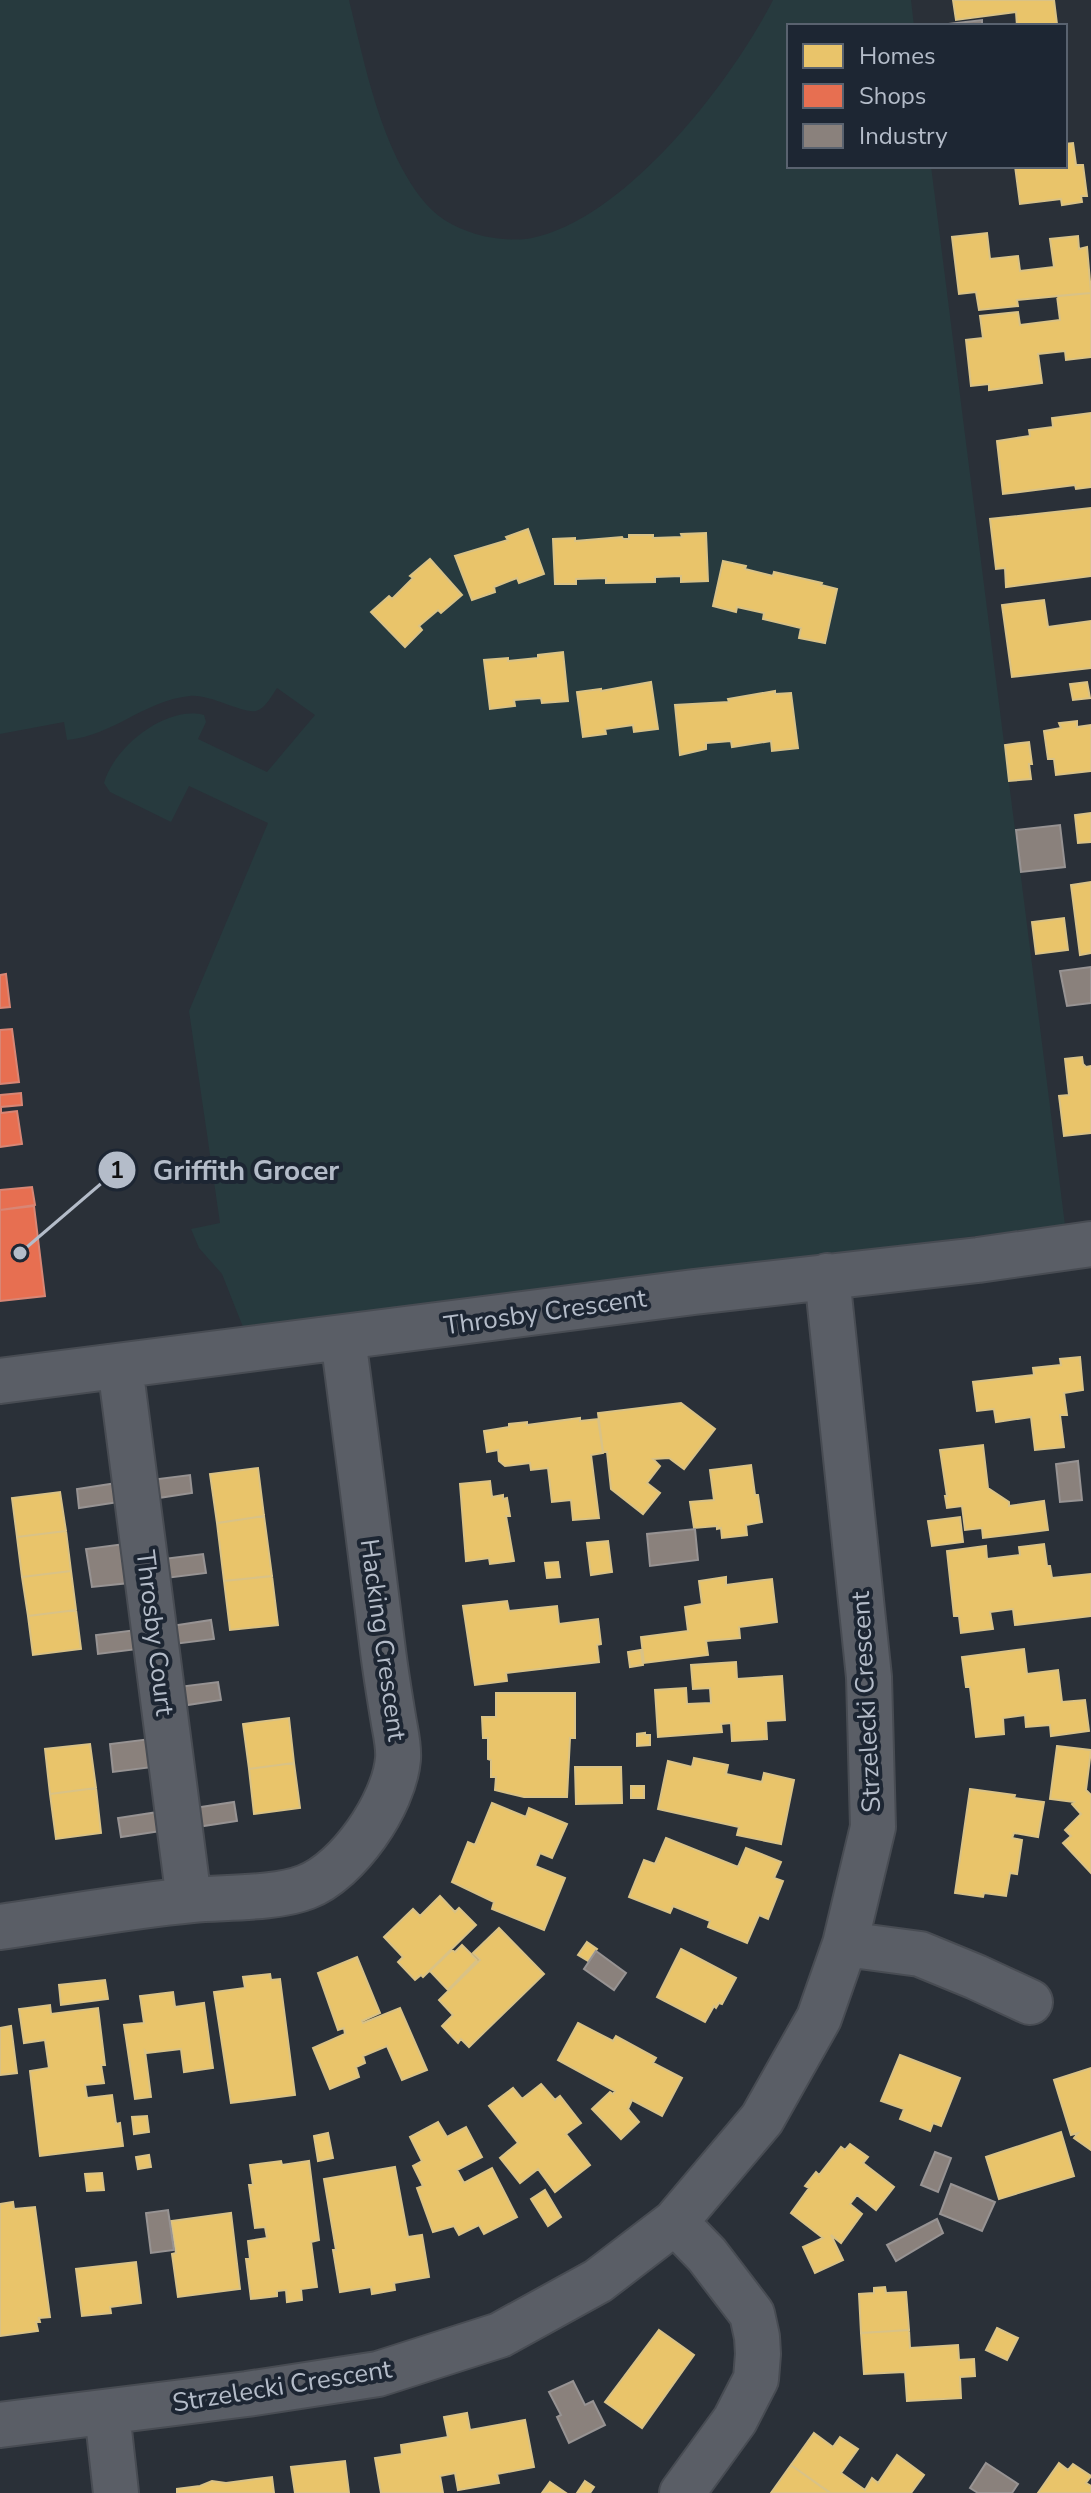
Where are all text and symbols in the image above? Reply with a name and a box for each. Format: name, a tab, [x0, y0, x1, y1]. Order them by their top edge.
legend	[787, 24, 1067, 168]
text: Homes	[859, 40, 935, 72]
text: Shops	[859, 80, 926, 112]
text: Industry	[859, 120, 948, 152]
callout: Griffith Grocer	[97, 1144, 356, 1196]
text: Griffith Grocer	[153, 1152, 339, 1190]
text: 1	[110, 1154, 124, 1186]
street label: Throsby Crescent	[442, 1280, 649, 1344]
street label: Hacking Crescent	[351, 1537, 415, 1744]
street label: Throsby Court	[127, 1548, 183, 1719]
street label: Strzelecki Crescent	[843, 1590, 889, 1814]
street label: Strzelecki Crescent	[170, 2351, 395, 2421]

